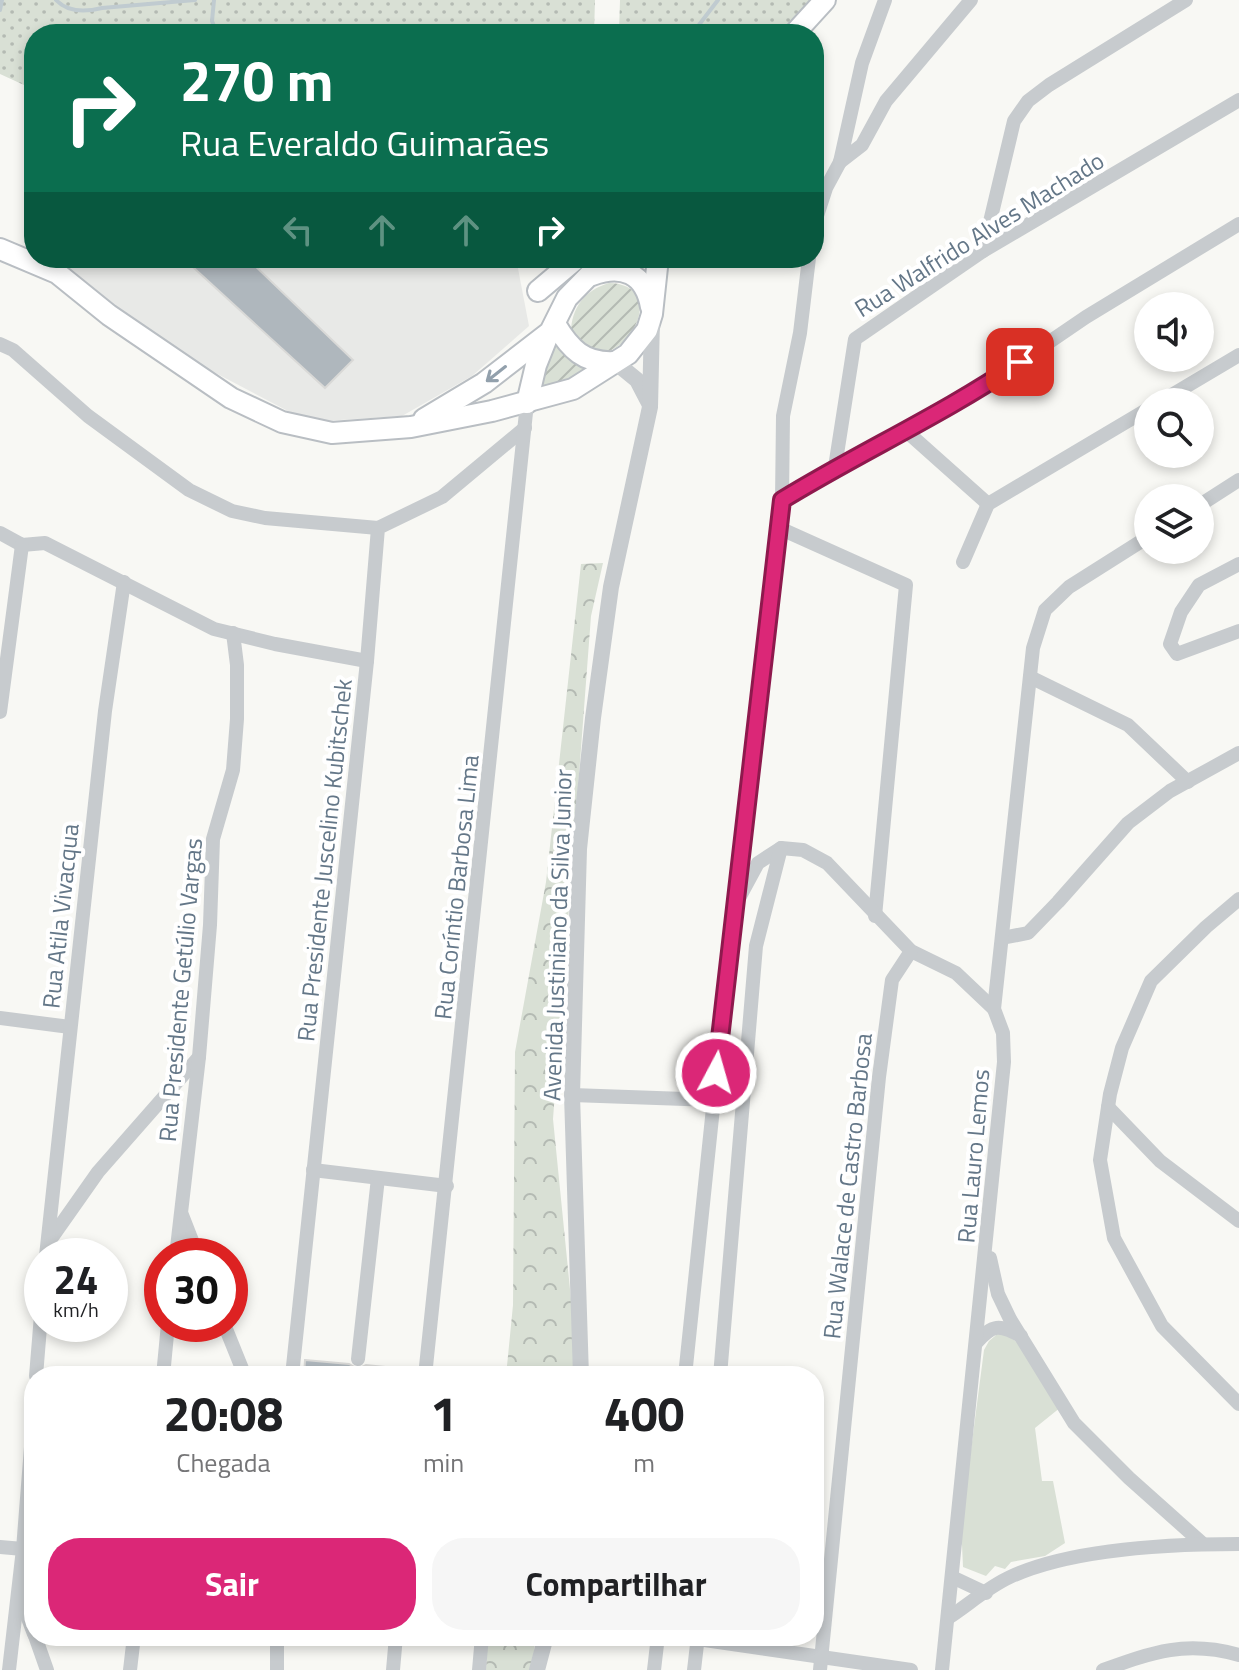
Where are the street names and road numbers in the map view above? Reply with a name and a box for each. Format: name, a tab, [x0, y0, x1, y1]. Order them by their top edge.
street label: Rua Walfrido Alves Machado	[847, 142, 1111, 326]
street label: Rua Presidente Juscelino Kubitschek	[287, 676, 361, 1043]
street label: Rua Coríntio Barbosa Lima	[424, 753, 488, 1021]
street label: Avenida Justiniano da Silva Junior	[533, 768, 581, 1102]
street label: Rua Atila Vivacqua	[32, 822, 88, 1010]
street label: Rua Presidente Getúlio Vargas	[149, 837, 211, 1143]
street label: Rua Walace de Castro Barbosa	[813, 1031, 881, 1341]
street label: Rua Lauro Lemos	[947, 1068, 999, 1244]

